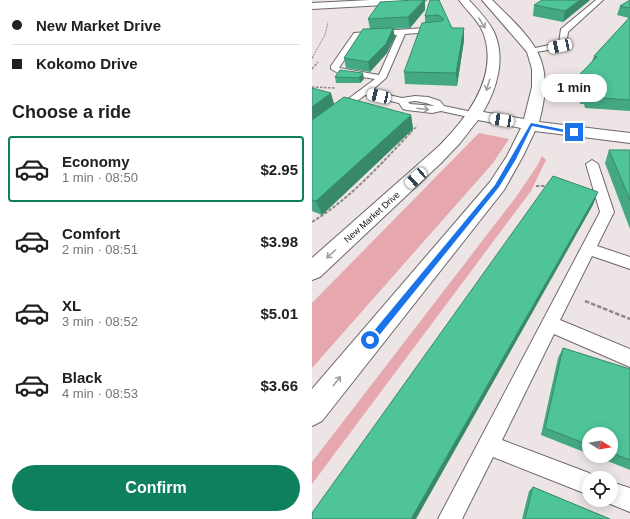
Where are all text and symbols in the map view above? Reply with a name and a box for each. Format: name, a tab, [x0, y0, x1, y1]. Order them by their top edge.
text: New Market Drive	[36, 17, 161, 34]
one-way arrow	[478, 18, 487, 29]
car	[547, 38, 573, 54]
text: Kokomo Drive	[36, 55, 138, 72]
callout: 1 min	[541, 74, 607, 102]
one-way arrow	[484, 78, 491, 91]
text: 1 min	[557, 80, 591, 95]
car	[366, 87, 392, 105]
text: Choose a ride	[12, 102, 131, 122]
one-way arrow	[416, 106, 429, 113]
car	[489, 112, 515, 128]
route end	[565, 123, 583, 141]
icon: car	[14, 151, 50, 187]
text: Economy	[62, 153, 130, 170]
text: $2.95	[260, 161, 298, 178]
car	[403, 166, 429, 190]
text: 1 min · 08:50	[62, 170, 138, 185]
street label: New Market Drive	[342, 189, 402, 245]
icon: car	[14, 223, 50, 259]
text: Comfort	[62, 225, 120, 242]
text: $3.98	[260, 233, 298, 250]
text: 2 min · 08:51	[62, 242, 138, 257]
one-way arrow	[326, 249, 336, 259]
icon: car	[14, 295, 50, 331]
text: XL	[62, 297, 81, 314]
text: $5.01	[260, 305, 298, 322]
text: 3 min · 08:52	[62, 314, 138, 329]
route start	[361, 331, 379, 349]
icon: car	[14, 367, 50, 403]
text: Black	[62, 369, 102, 386]
one-way arrow	[332, 376, 341, 387]
text: $3.66	[260, 377, 298, 394]
text: 4 min · 08:53	[62, 386, 138, 401]
north arrow	[582, 427, 618, 463]
map controls	[582, 427, 618, 507]
button: Confirm	[12, 465, 300, 511]
button: locate	[582, 471, 618, 507]

